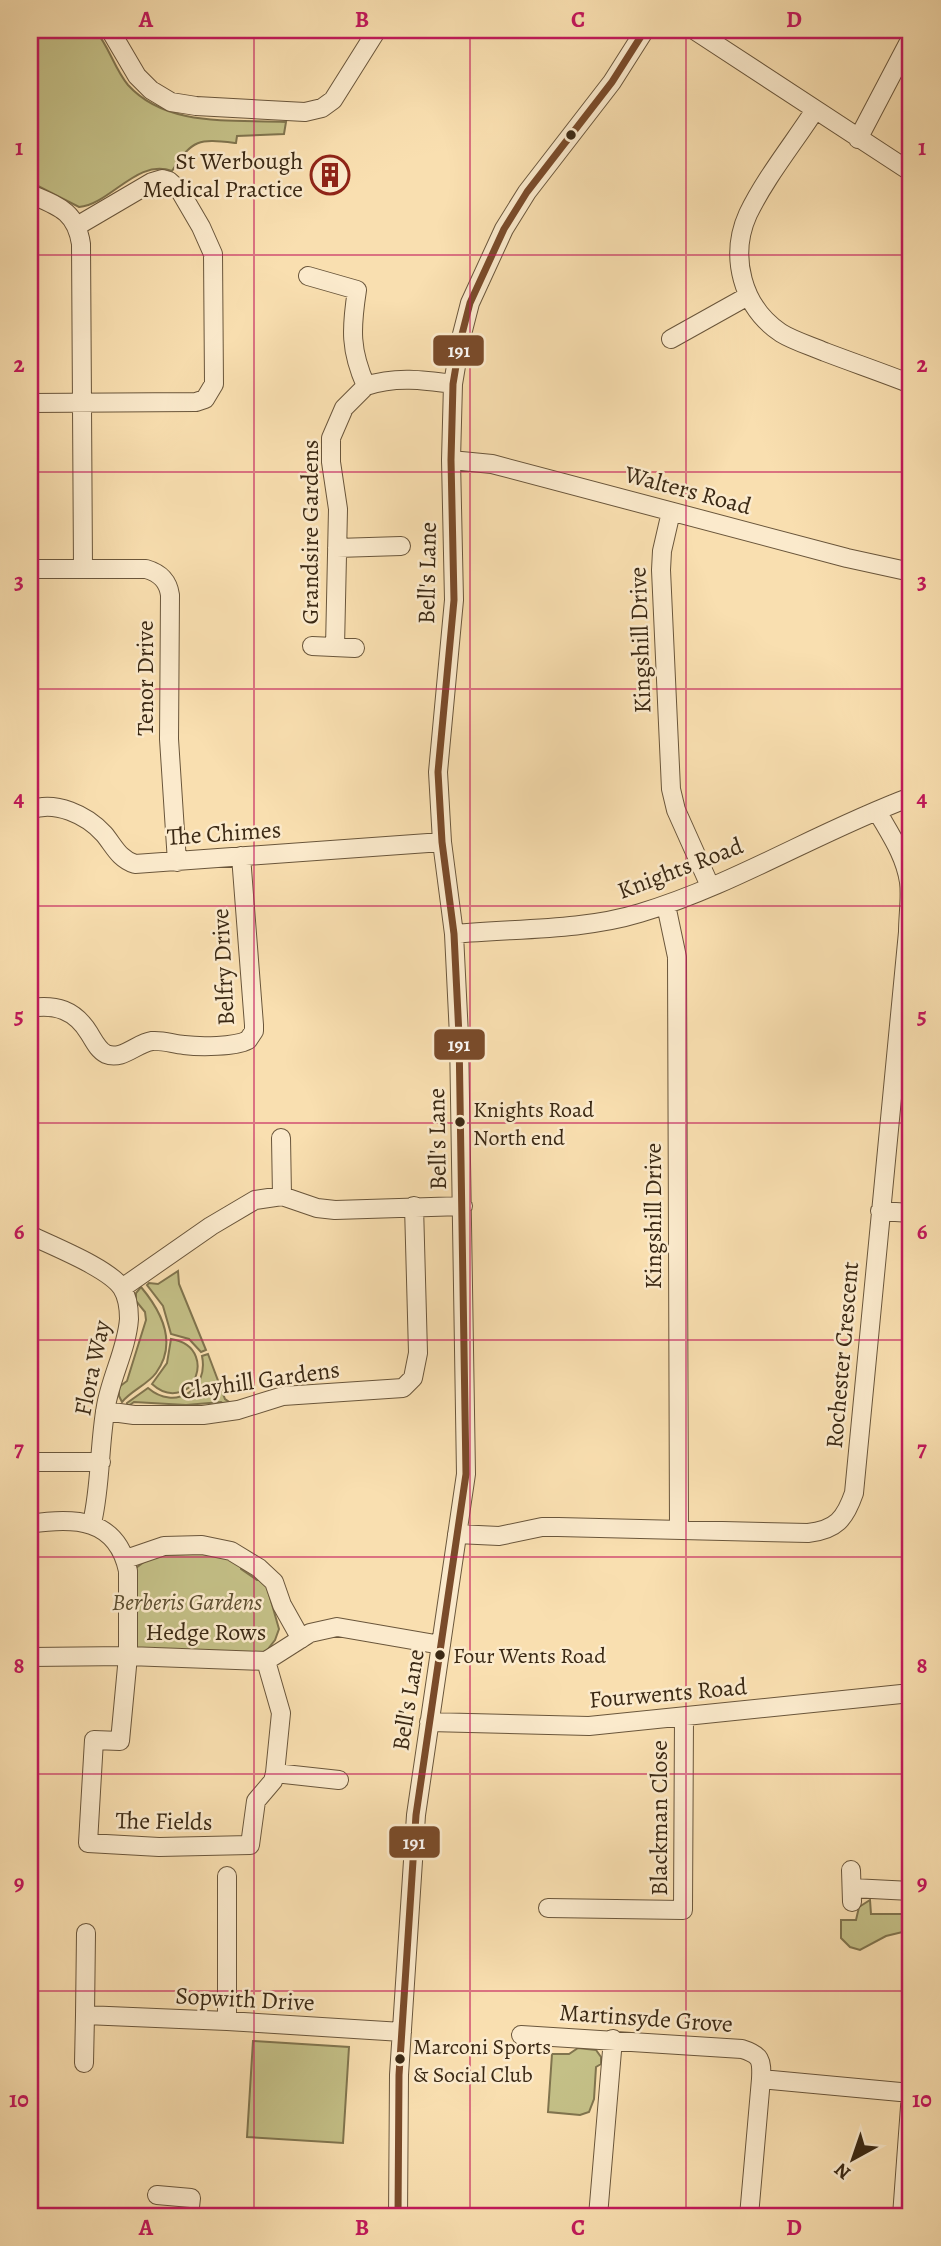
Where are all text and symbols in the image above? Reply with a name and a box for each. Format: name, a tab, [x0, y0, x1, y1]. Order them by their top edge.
text: A	[138, 4, 154, 35]
text: B	[355, 4, 369, 35]
text: C	[571, 4, 585, 35]
text: D	[786, 4, 802, 35]
unlabelled marker	[564, 128, 578, 142]
text: 1	[15, 132, 23, 163]
text: 1	[918, 132, 926, 163]
place label: St Werbough Medical Practice	[142, 145, 303, 205]
building icon: St Werbough Medical Practice	[309, 154, 351, 196]
line badge: 191	[432, 334, 485, 367]
text: 191	[448, 338, 470, 364]
text: 2	[13, 349, 25, 380]
text: 2	[916, 349, 928, 380]
street label: Grandsire Gardens	[294, 440, 326, 624]
street label: Walters Road	[620, 457, 755, 522]
street label: Bell's Lane	[410, 522, 444, 624]
text: 3	[14, 566, 24, 597]
street label: Kingshill Drive	[621, 566, 659, 714]
text: 3	[917, 566, 927, 597]
street label: Tenor Drive	[129, 620, 161, 736]
text: 4	[14, 783, 25, 814]
text: 4	[917, 783, 928, 814]
street label: The Chimes	[166, 813, 282, 853]
street label: Knights Road	[613, 829, 748, 907]
street label: Belfry Drive	[204, 907, 242, 1027]
text: 5	[14, 1000, 24, 1031]
text: 5	[917, 1000, 927, 1031]
line badge: 191	[433, 1028, 486, 1061]
text: 191	[448, 1032, 470, 1058]
street label: Bell's Lane	[420, 1088, 454, 1190]
place label: Knights Road North end	[473, 1095, 594, 1153]
marker: Knights Road North end	[453, 1115, 467, 1129]
street label: Kingshill Drive	[637, 1143, 669, 1289]
text: 6	[14, 1216, 25, 1247]
text: 6	[917, 1216, 928, 1247]
street label: Rochester Crescent	[818, 1260, 866, 1450]
street label: Flora Way	[66, 1317, 118, 1419]
street label: Clayhill Gardens	[178, 1353, 342, 1407]
text: 7	[14, 1433, 24, 1464]
text: 7	[917, 1433, 927, 1464]
park label: Berberis Gardens	[112, 1586, 262, 1618]
street label: Hedge Rows	[146, 1616, 266, 1648]
place label: Four Wents Road	[453, 1641, 606, 1671]
street label: Bell's Lane	[384, 1647, 432, 1753]
marker: Four Wents Road	[433, 1648, 447, 1662]
text: 8	[13, 1650, 25, 1681]
text: 8	[916, 1650, 928, 1681]
street label: Fourwents Road	[588, 1670, 748, 1716]
street label: Blackman Close	[643, 1740, 675, 1896]
street label: The Fields	[115, 1804, 213, 1838]
line badge: 191	[388, 1825, 441, 1859]
text: 191	[403, 1830, 425, 1856]
text: 9	[14, 1867, 24, 1898]
text: 9	[917, 1867, 927, 1898]
street label: Sopwith Drive	[174, 1979, 316, 2019]
street label: Martinsyde Grove	[558, 1996, 734, 2040]
place label: Marconi Sports & Social Club	[413, 2032, 551, 2090]
marker: Marconi Sports & Social Club	[393, 2052, 407, 2066]
text: 10	[9, 2084, 29, 2115]
text: 10	[912, 2084, 932, 2115]
north arrow	[818, 2124, 888, 2194]
text: N	[829, 2157, 856, 2186]
text: A	[138, 2212, 154, 2243]
text: B	[355, 2212, 369, 2243]
text: C	[571, 2212, 585, 2243]
text: D	[786, 2212, 802, 2243]

